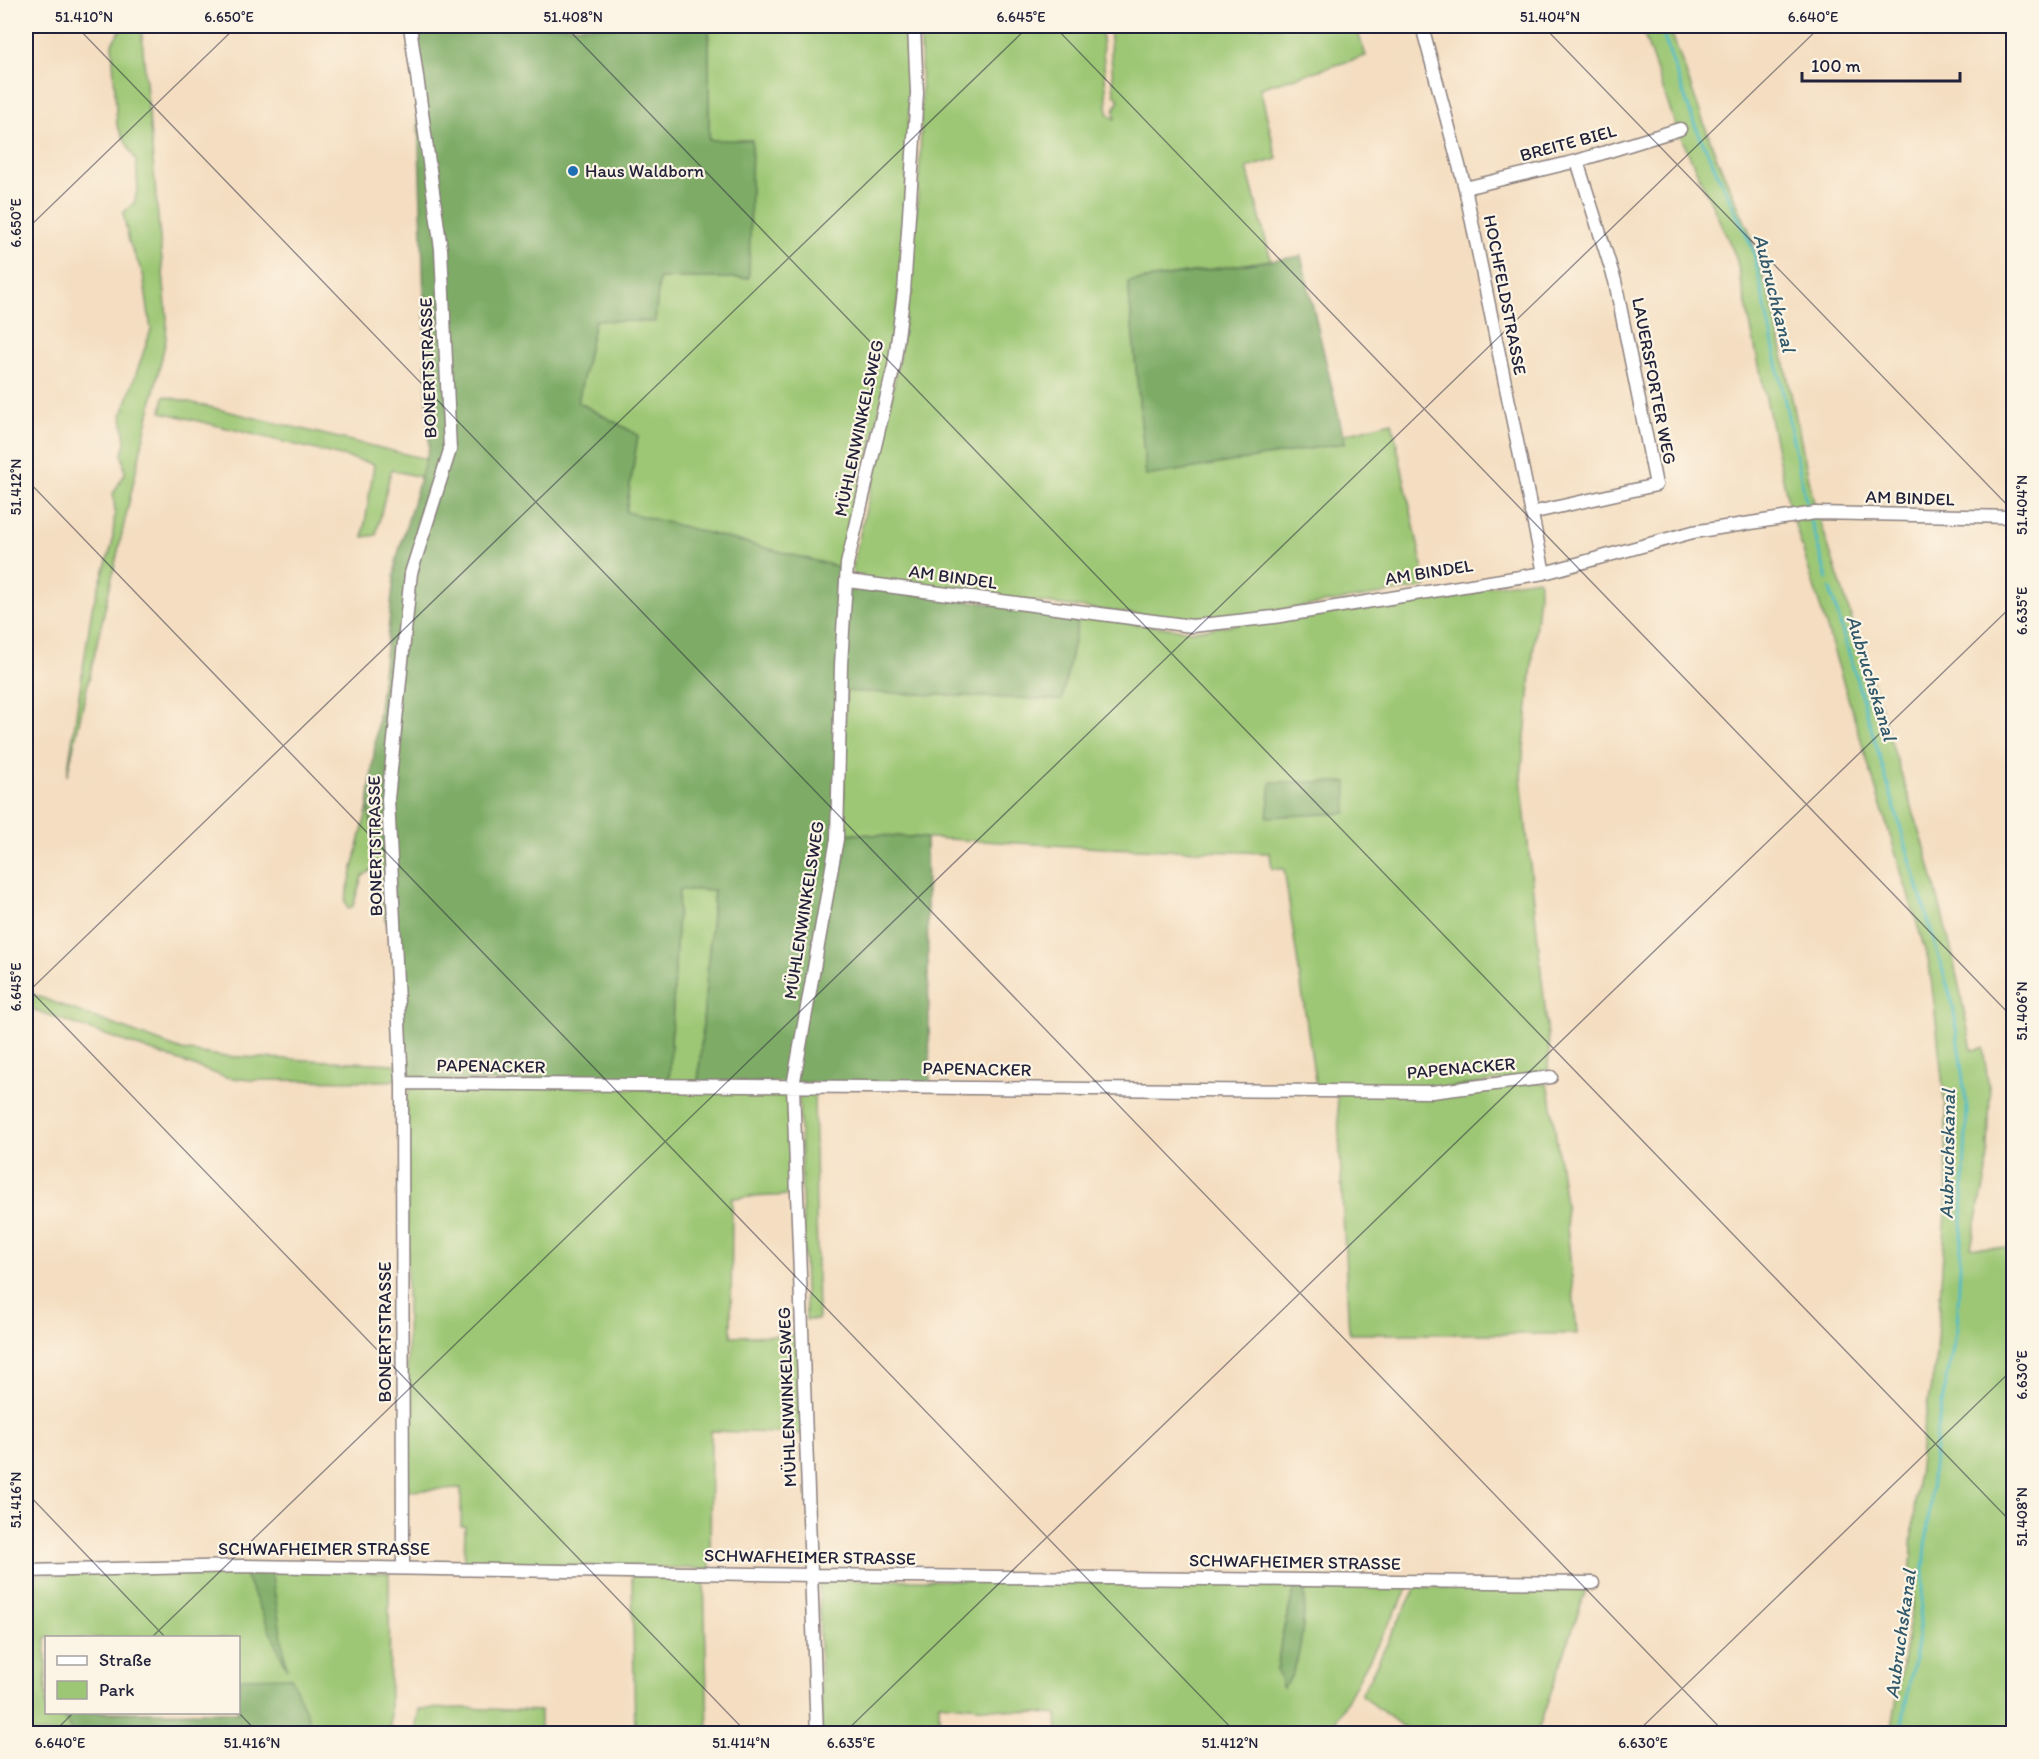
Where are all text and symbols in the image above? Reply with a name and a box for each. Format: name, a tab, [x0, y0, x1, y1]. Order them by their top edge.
text: 51.410°N	[55, 8, 113, 26]
text: 6.650°E	[204, 8, 254, 26]
text: 51.408°N	[543, 8, 603, 26]
text: 6.645°E	[996, 8, 1046, 26]
text: 51.404°N	[1520, 8, 1580, 26]
text: 6.640°E	[1788, 8, 1838, 26]
scale bar	[1802, 45, 1960, 83]
text: 100 m	[1811, 55, 1861, 77]
street label: BREITE BIEL	[1517, 120, 1619, 166]
place label: Haus Waldborn	[585, 160, 704, 182]
marker: Haus Waldborn	[566, 164, 580, 178]
text: 6.650°E	[7, 198, 25, 248]
street label: HOCHFELDSTRASSE	[1479, 213, 1531, 377]
water label: Aubruchkanal	[1749, 232, 1802, 356]
street label: LAUERSFORTER WEG	[1627, 295, 1681, 467]
street label: BONERTSTRASSE	[415, 297, 441, 439]
street label: MÜHLENWINKELSWEG	[829, 338, 889, 518]
text: 51.412°N	[7, 459, 25, 515]
text: 51.404°N	[2013, 475, 2031, 535]
street label: AM BINDEL	[1865, 485, 1955, 511]
street label: AM BINDEL	[1383, 554, 1475, 590]
street label: AM BINDEL	[907, 560, 999, 594]
text: 6.635°E	[2013, 587, 2031, 635]
water label: Aubruchskanal	[1842, 612, 1903, 745]
street label: BONERTSTRASSE	[363, 775, 387, 917]
street label: MÜHLENWINKELSWEG	[779, 819, 829, 1001]
text: 6.645°E	[7, 962, 25, 1012]
text: 51.406°N	[2013, 981, 2031, 1041]
street label: PAPENACKER	[1406, 1052, 1516, 1084]
street label: PAPENACKER	[436, 1054, 546, 1078]
street label: PAPENACKER	[922, 1057, 1032, 1081]
water label: Aubruchskanal	[1934, 1088, 1960, 1219]
street label: BONERTSTRASSE	[374, 1262, 396, 1402]
street label: MÜHLENWINKELSWEG	[773, 1306, 801, 1488]
text: 6.630°E	[2013, 1350, 2031, 1400]
text: 51.416°N	[7, 1472, 25, 1529]
text: 51.408°N	[2013, 1487, 2031, 1547]
street label: SCHWAFHEIMER STRASSE	[218, 1538, 430, 1560]
street label: SCHWAFHEIMER STRASSE	[704, 1544, 916, 1570]
street label: SCHWAFHEIMER STRASSE	[1189, 1549, 1401, 1575]
water label: Aubruchskanal	[1879, 1567, 1921, 1700]
legend	[45, 1636, 240, 1714]
text: Straße	[99, 1649, 152, 1671]
text: Park	[99, 1679, 134, 1701]
text: 6.640°E	[35, 1734, 85, 1752]
text: 51.416°N	[224, 1734, 281, 1752]
text: 51.414°N	[712, 1734, 770, 1752]
text: 6.635°E	[827, 1734, 875, 1752]
text: 51.412°N	[1202, 1734, 1258, 1752]
text: 6.630°E	[1618, 1734, 1668, 1752]

